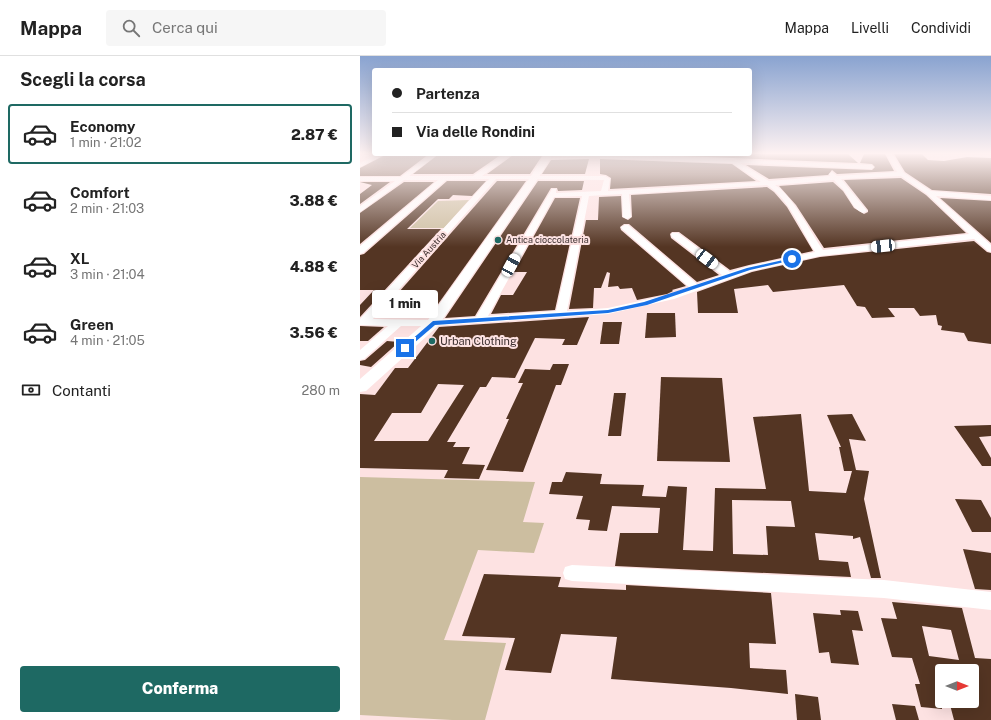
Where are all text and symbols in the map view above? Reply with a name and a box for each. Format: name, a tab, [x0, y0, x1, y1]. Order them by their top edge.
search box	[106, 10, 386, 46]
text: Mappa	[20, 17, 82, 39]
icon: search	[120, 17, 142, 39]
text: Cerca qui	[152, 19, 218, 36]
text: Mappa	[785, 20, 829, 36]
text: Livelli	[851, 20, 889, 36]
text: Condividi	[911, 20, 971, 36]
text: Scegli la corsa	[20, 69, 146, 90]
text: Partenza	[416, 85, 480, 102]
icon: car	[22, 116, 58, 152]
text: Economy	[70, 118, 135, 135]
text: Via delle Rondini	[416, 123, 535, 140]
text: 2.87 €	[291, 126, 338, 143]
text: 1 min · 21:02	[70, 135, 141, 150]
icon: car	[22, 182, 58, 218]
text: Comfort	[70, 184, 130, 201]
text: 3.88 €	[290, 192, 338, 209]
text: 2 min · 21:03	[70, 201, 144, 216]
street label: Via Austria	[409, 229, 448, 270]
place label: Antica cioccolateria	[506, 234, 589, 245]
marker: Antica cioccolateria	[493, 235, 503, 245]
car	[870, 239, 896, 253]
car	[694, 247, 720, 271]
icon: car	[22, 248, 58, 284]
text: XL	[70, 250, 89, 267]
route start	[783, 250, 801, 268]
car	[500, 252, 522, 278]
text: 4.88 €	[290, 258, 338, 275]
text: 3 min · 21:04	[70, 267, 145, 282]
callout: 1 min	[372, 290, 438, 318]
text: 1 min	[389, 296, 421, 311]
icon: car	[22, 314, 58, 350]
text: Green	[70, 316, 114, 333]
text: 3.56 €	[290, 324, 338, 341]
text: 4 min · 21:05	[70, 333, 145, 348]
place label: Urban Clothing	[440, 335, 517, 347]
marker: Urban Clothing	[427, 336, 437, 346]
route end	[396, 339, 414, 357]
icon: cash	[20, 379, 42, 401]
text: Contanti	[52, 382, 111, 399]
text: 280 m	[302, 383, 340, 398]
north arrow	[935, 664, 979, 708]
map controls	[935, 664, 979, 708]
button: Conferma	[20, 666, 340, 712]

